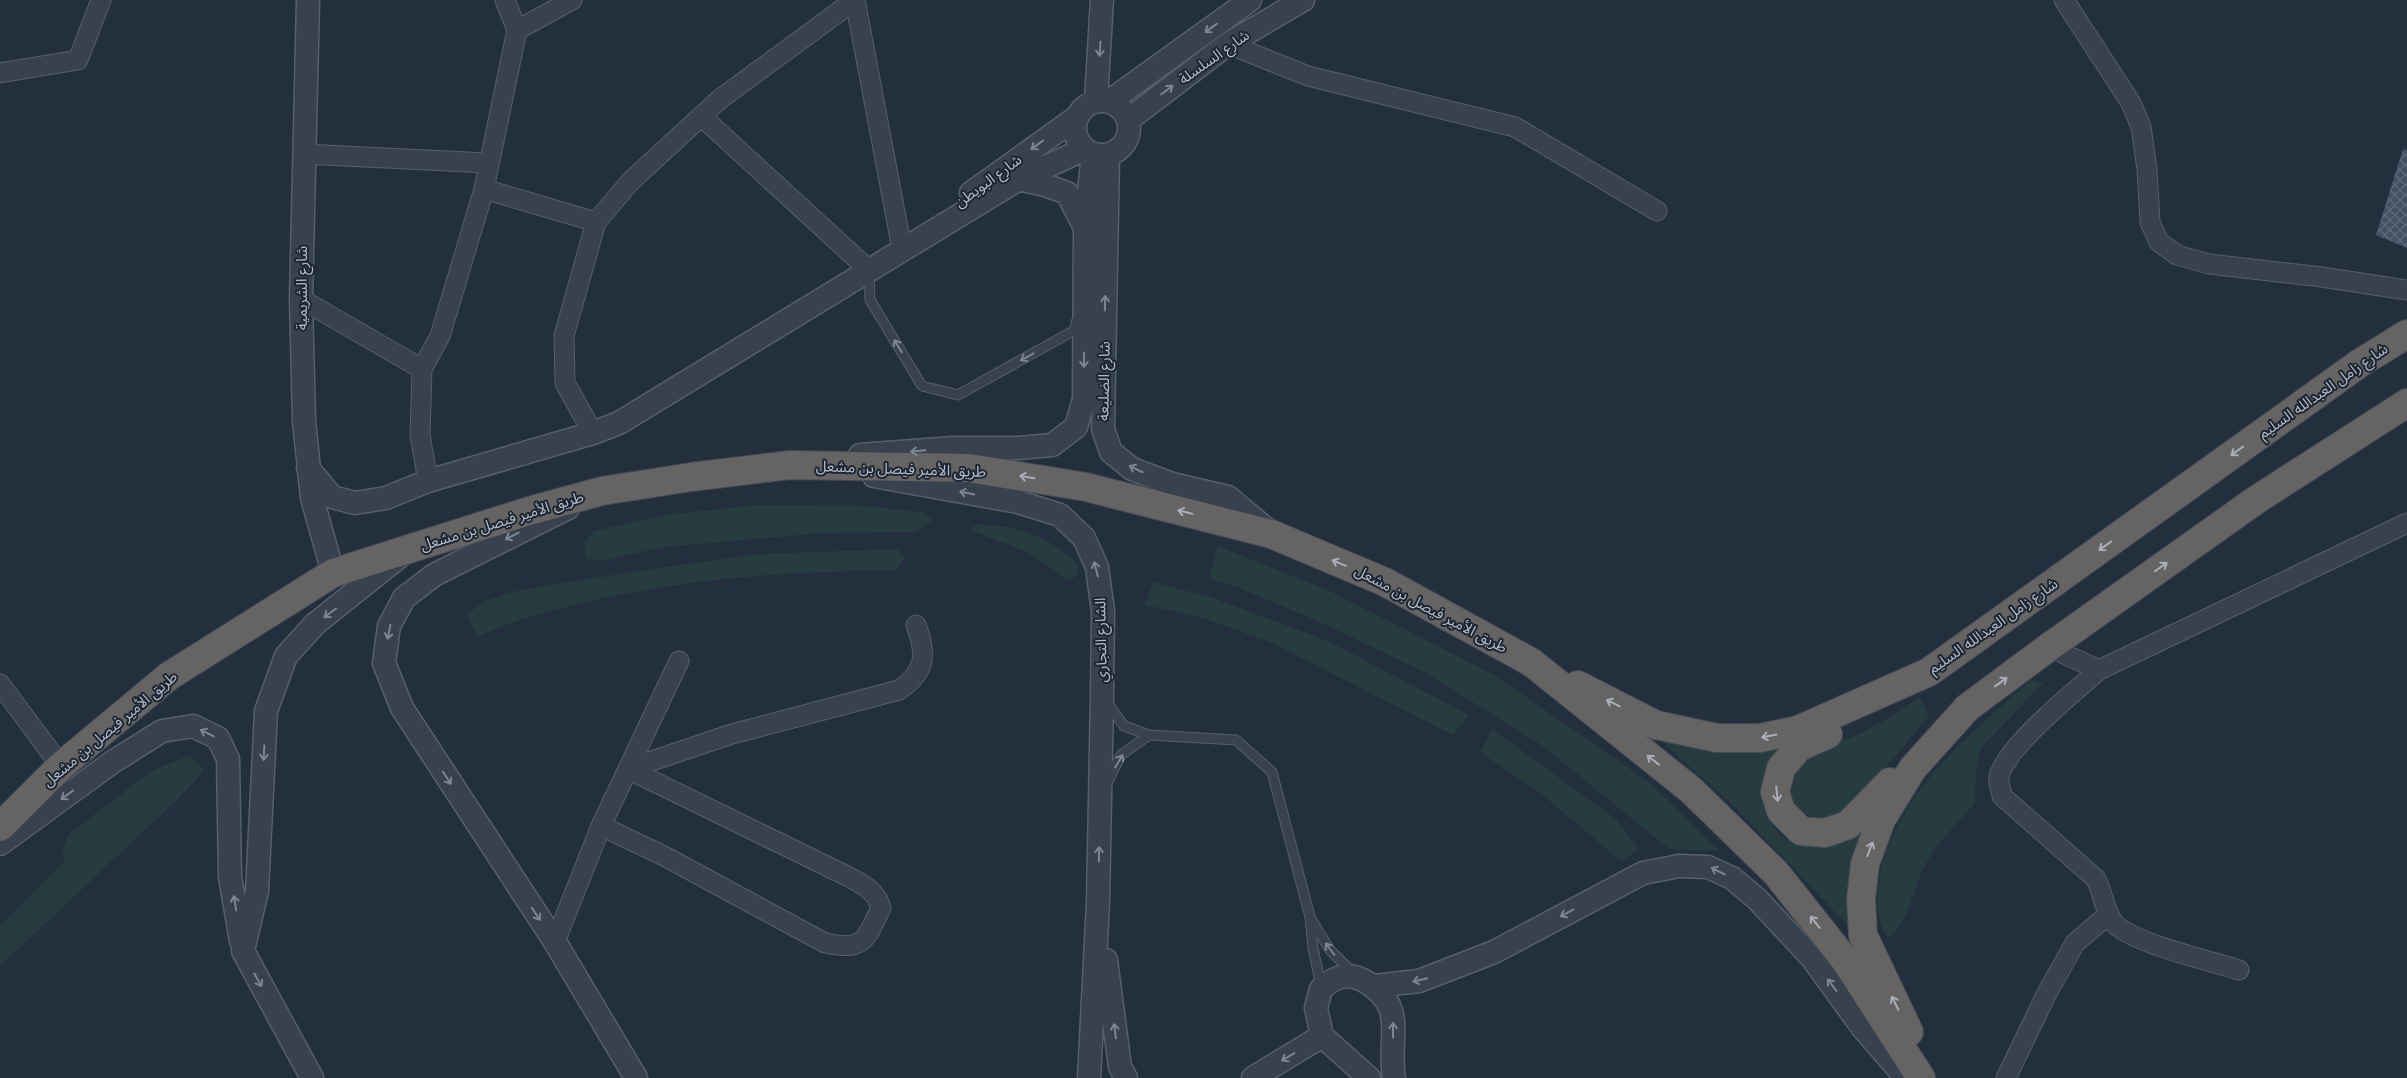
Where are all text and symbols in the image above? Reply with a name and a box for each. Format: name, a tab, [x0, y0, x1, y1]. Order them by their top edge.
one-way arrow	[1205, 23, 1218, 34]
street label: شارع السلسلة	[1175, 26, 1255, 90]
one-way arrow	[1095, 40, 1104, 56]
one-way arrow	[1160, 85, 1173, 96]
one-way arrow	[1030, 140, 1044, 150]
street label: شارع البويطن	[951, 150, 1027, 214]
street label: شارع الشريمية	[293, 245, 314, 330]
one-way arrow	[1100, 296, 1110, 312]
street label: شارع زامل العبدالله السليم	[2255, 339, 2393, 445]
one-way arrow	[892, 340, 902, 354]
street label: شارع الضليعة	[1094, 341, 1117, 421]
one-way arrow	[1080, 351, 1089, 367]
one-way arrow	[1019, 352, 1034, 362]
one-way arrow	[910, 446, 926, 455]
one-way arrow	[2231, 446, 2245, 456]
street label: طريق الأمير فيصل بن مشعل	[816, 457, 986, 482]
one-way arrow	[1128, 464, 1143, 474]
one-way arrow	[1019, 472, 1035, 482]
one-way arrow	[960, 487, 976, 497]
street label: طريق الأمير فيصل بن مشعل	[418, 488, 586, 555]
one-way arrow	[1178, 507, 1194, 516]
one-way arrow	[505, 532, 520, 542]
one-way arrow	[2098, 541, 2112, 551]
one-way arrow	[1332, 557, 1347, 567]
street label: طريق الأمير فيصل بن مشعل	[1351, 561, 1510, 658]
one-way arrow	[1091, 562, 1100, 578]
one-way arrow	[2154, 562, 2168, 572]
street label: شارع زامل العبدالله السليم	[1925, 574, 2063, 680]
street label: الشارع التجاري	[1091, 597, 1114, 683]
one-way arrow	[323, 608, 337, 618]
one-way arrow	[383, 624, 393, 640]
street label: طريق الأمير فيصل بن مشعل	[39, 667, 182, 791]
one-way arrow	[1994, 677, 2008, 687]
one-way arrow	[1606, 698, 1621, 707]
one-way arrow	[200, 728, 215, 738]
one-way arrow	[1761, 732, 1777, 741]
one-way arrow	[259, 745, 268, 761]
one-way arrow	[1114, 754, 1124, 769]
one-way arrow	[1646, 755, 1660, 765]
one-way arrow	[442, 770, 452, 784]
one-way arrow	[1773, 786, 1782, 802]
one-way arrow	[61, 790, 74, 801]
one-way arrow	[1866, 841, 1875, 857]
one-way arrow	[1094, 846, 1104, 862]
one-way arrow	[1711, 866, 1726, 875]
one-way arrow	[229, 896, 239, 912]
one-way arrow	[531, 906, 541, 920]
one-way arrow	[1560, 909, 1575, 918]
one-way arrow	[1810, 915, 1820, 929]
one-way arrow	[1325, 942, 1335, 956]
one-way arrow	[253, 972, 263, 987]
one-way arrow	[1412, 976, 1428, 985]
one-way arrow	[1826, 979, 1837, 992]
one-way arrow	[1890, 996, 1899, 1011]
one-way arrow	[1388, 1022, 1398, 1038]
one-way arrow	[1110, 1024, 1120, 1040]
one-way arrow	[1282, 1052, 1296, 1062]

